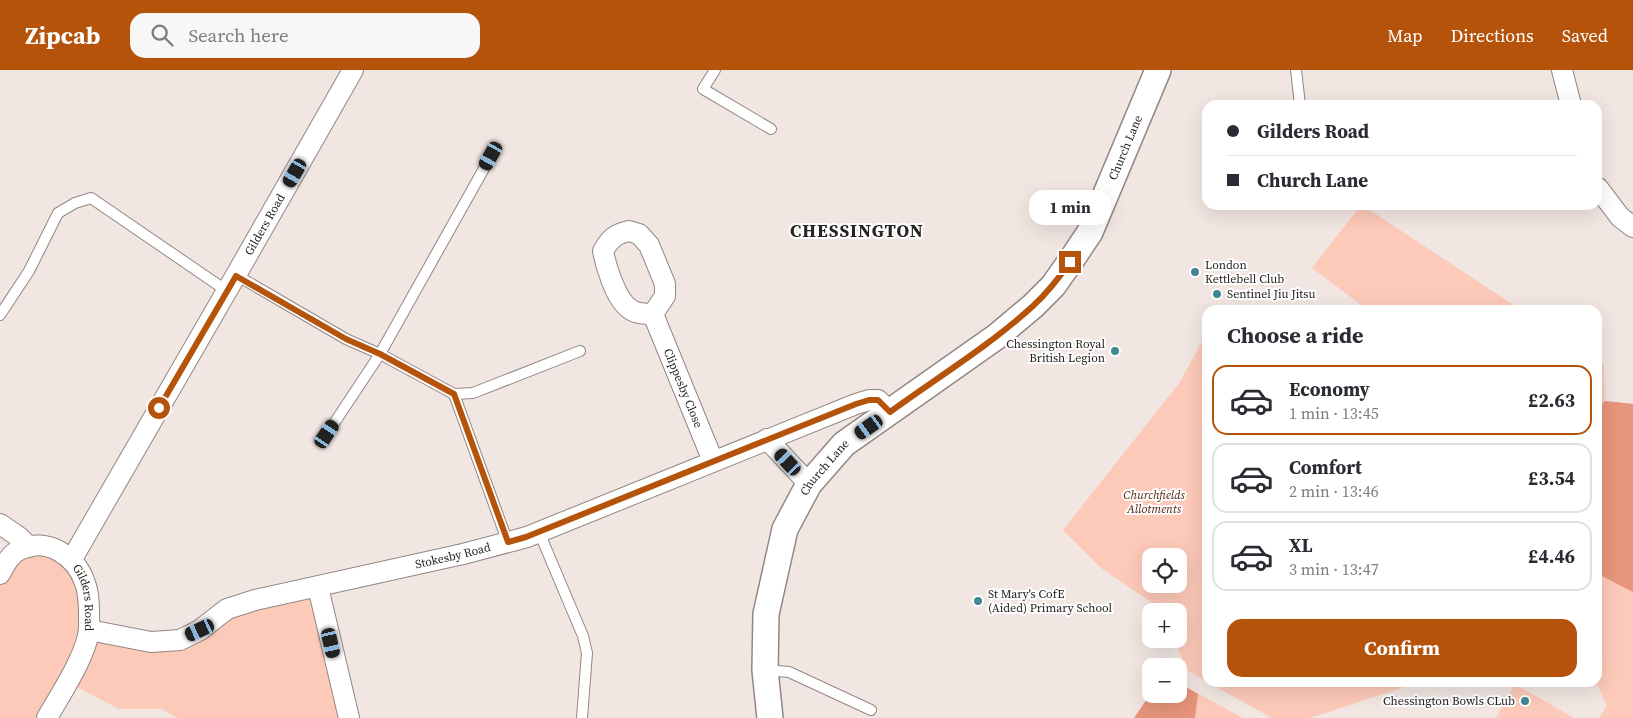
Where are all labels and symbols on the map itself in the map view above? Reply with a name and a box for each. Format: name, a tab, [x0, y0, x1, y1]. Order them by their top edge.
street label: Church Lane	[1105, 113, 1146, 183]
car	[477, 139, 504, 173]
car	[281, 156, 308, 190]
callout: 1 min	[1029, 190, 1111, 224]
street label: Gilders Road	[241, 191, 289, 258]
district label: CHESSINGTON	[790, 218, 924, 243]
route end	[1059, 251, 1081, 273]
place label: London Kettlebell Club	[1205, 257, 1284, 287]
marker: London Kettlebell Club	[1189, 266, 1201, 278]
place label: Sentinel Jiu Jitsu	[1227, 286, 1315, 302]
marker: Sentinel Jiu Jitsu	[1211, 288, 1223, 300]
place label: Chessington Royal British Legion	[1006, 336, 1105, 366]
marker: Chessington Royal British Legion	[1109, 345, 1121, 357]
street label: Clippesby Close	[660, 346, 707, 430]
route start	[148, 397, 170, 419]
car	[852, 412, 885, 442]
car	[312, 417, 341, 451]
street label: Church Lane	[796, 435, 852, 498]
car	[772, 446, 803, 478]
park label: Churchfields Allotments	[1123, 487, 1185, 517]
street label: Stokesby Road	[414, 539, 493, 572]
street label: Gilders Road	[69, 561, 97, 631]
place label: St Mary's CofE (Aided) Primary School	[988, 586, 1113, 616]
marker: St Mary's CofE (Aided) Primary School	[972, 595, 984, 607]
car	[183, 617, 216, 643]
car	[320, 627, 341, 659]
place label: Chessington Bowls CLub	[1383, 693, 1515, 709]
marker: Chessington Bowls CLub	[1519, 695, 1531, 707]

